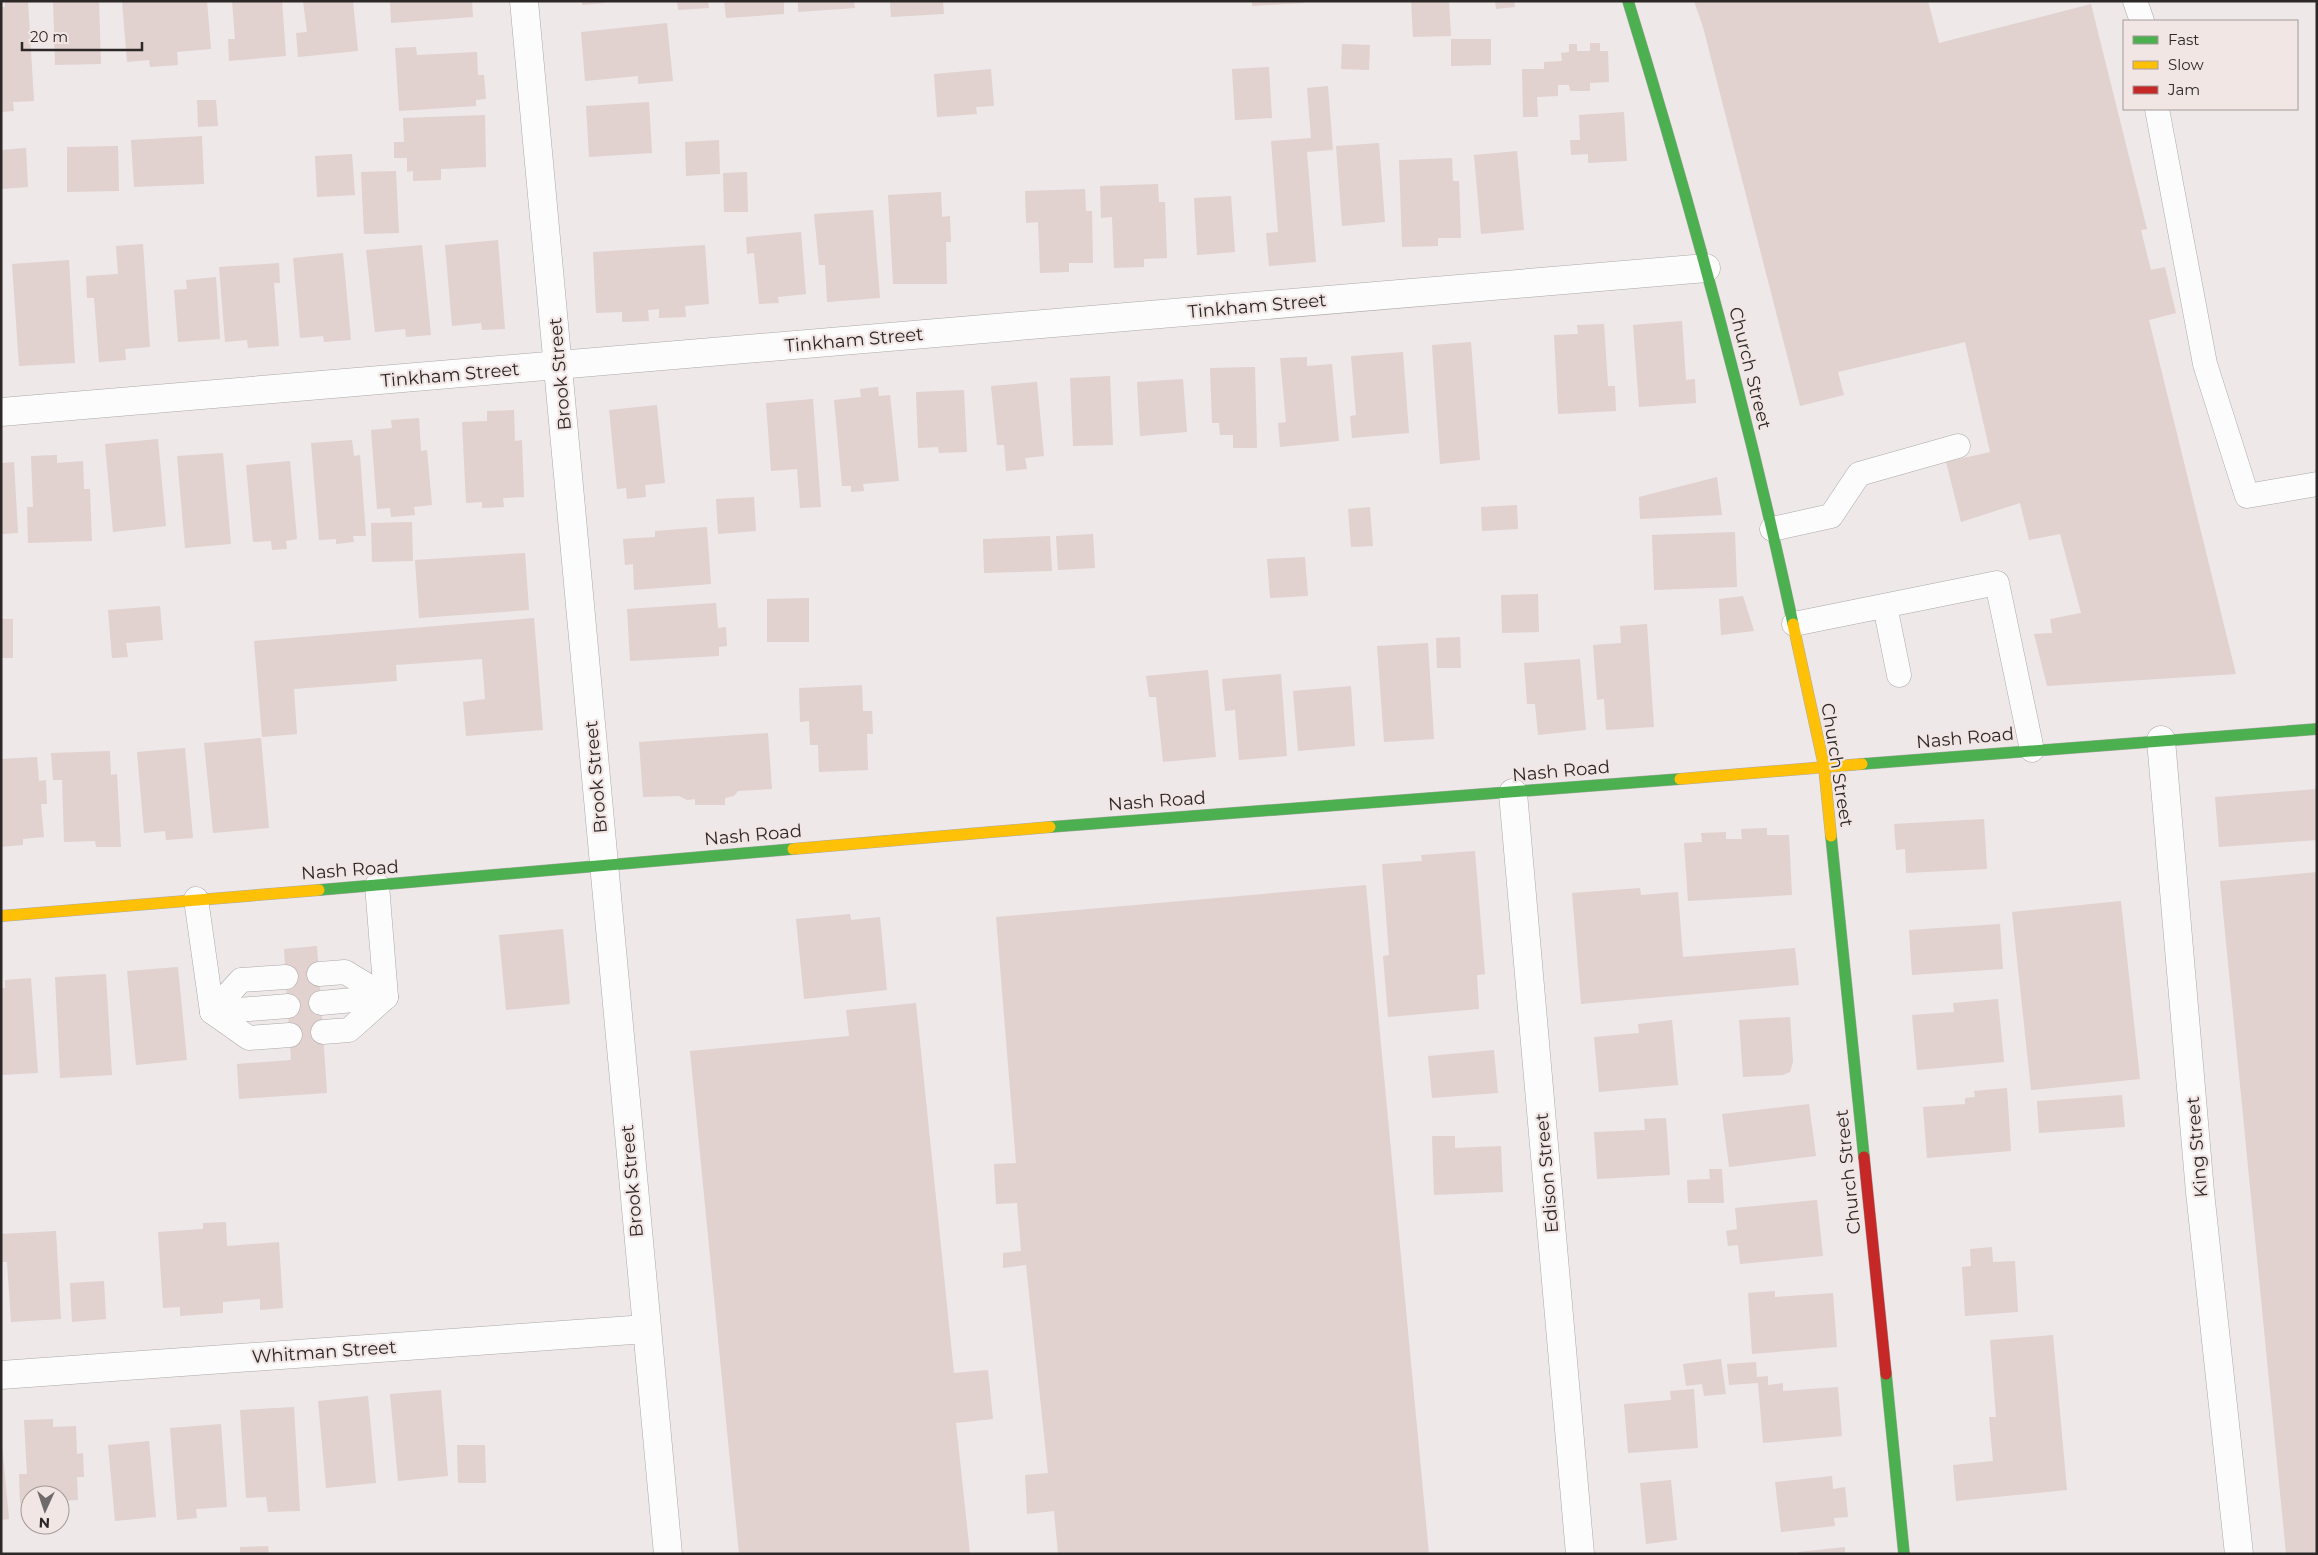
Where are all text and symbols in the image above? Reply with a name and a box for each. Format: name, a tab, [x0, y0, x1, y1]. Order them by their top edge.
scale bar	[22, 20, 142, 52]
legend	[2123, 20, 2298, 110]
text: 20 m	[30, 27, 68, 46]
text: Fast	[2168, 30, 2199, 49]
text: Slow	[2168, 55, 2204, 74]
text: Jam	[2167, 80, 2200, 99]
street label: Tinkham Street	[1187, 289, 1327, 323]
street label: Church Street	[1724, 305, 1776, 431]
street label: Brook Street	[544, 317, 576, 431]
street label: Tinkham Street	[784, 323, 924, 357]
street label: Tinkham Street	[380, 358, 520, 392]
street label: Church Street	[1816, 701, 1858, 829]
street label: Brook Street	[580, 720, 612, 834]
street label: Nash Road	[1915, 723, 2015, 753]
street label: Nash Road	[1511, 756, 1611, 786]
street label: Nash Road	[1107, 787, 1207, 815]
street label: Nash Road	[703, 820, 803, 850]
street label: Nash Road	[300, 856, 400, 884]
street label: King Street	[2182, 1096, 2212, 1198]
street label: Church Street	[1831, 1109, 1865, 1235]
street label: Edison Street	[1531, 1112, 1563, 1234]
street label: Brook Street	[616, 1124, 648, 1238]
street label: Whitman Street	[251, 1336, 397, 1368]
north arrow	[20, 1485, 70, 1535]
text: N	[38, 1514, 50, 1532]

